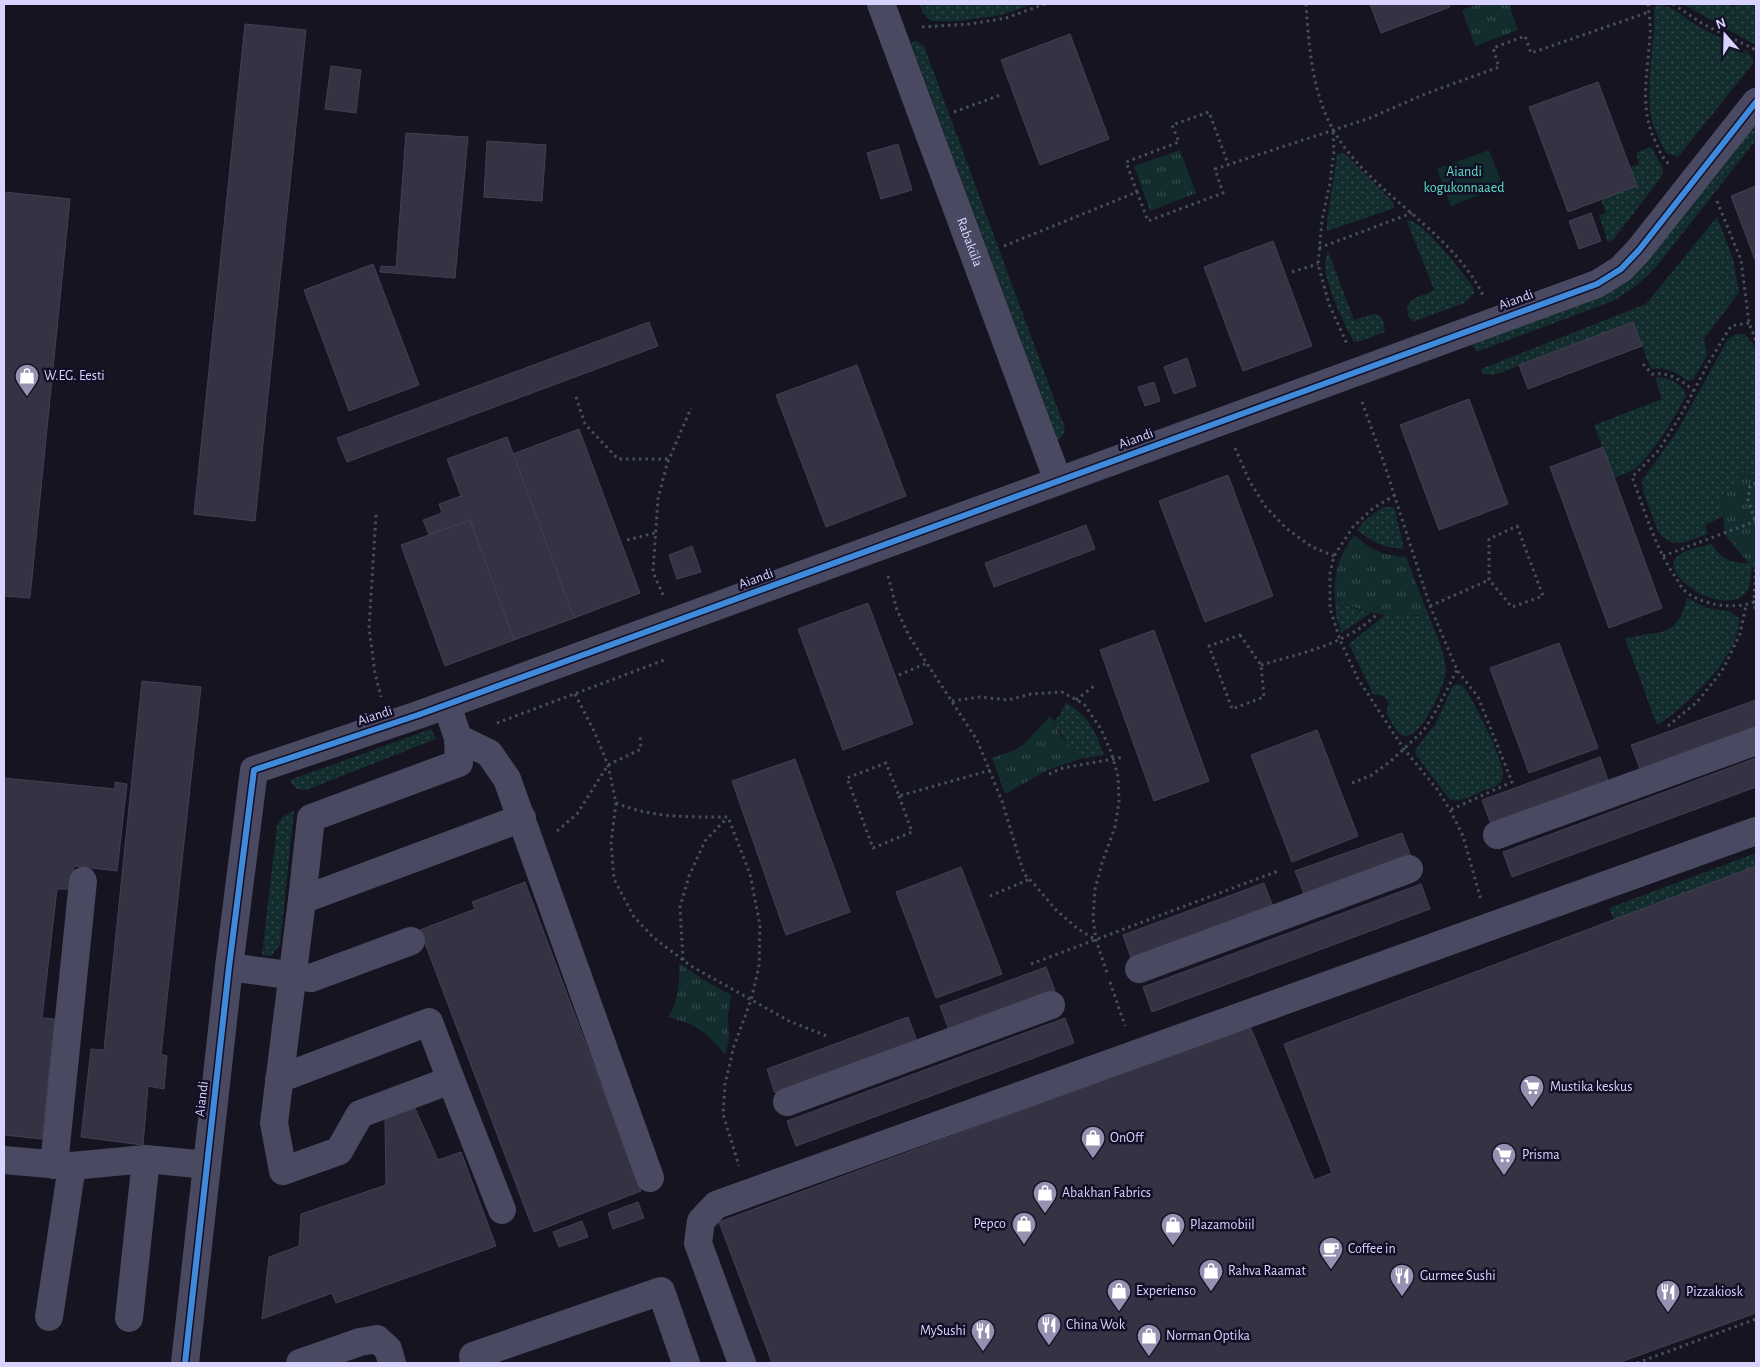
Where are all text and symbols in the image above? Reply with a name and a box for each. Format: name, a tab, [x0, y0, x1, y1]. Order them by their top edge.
north arrow	[1700, 10, 1750, 60]
text: N	[1714, 15, 1728, 32]
park label: Aiandi kogukonnaaed	[1424, 165, 1504, 195]
street label: Rabaküla	[954, 216, 985, 269]
street label: Aiandi	[1497, 287, 1535, 313]
shop icon: W.EG. Eesti	[14, 363, 40, 397]
place label: W.EG. Eesti	[44, 369, 105, 383]
street label: Aiandi	[1117, 426, 1155, 452]
street label: Aiandi	[737, 566, 775, 592]
street label: Aiandi	[356, 704, 394, 728]
supermarket icon: Mustika keskus	[1519, 1074, 1545, 1108]
place label: Mustika keskus	[1550, 1080, 1632, 1094]
street label: Aiandi	[193, 1081, 211, 1117]
shop icon: OnOff	[1080, 1125, 1106, 1159]
place label: OnOff	[1110, 1131, 1144, 1145]
supermarket icon: Prisma	[1491, 1142, 1517, 1176]
place label: Prisma	[1522, 1148, 1560, 1162]
shop icon: Abakhan Fabrics	[1032, 1180, 1058, 1214]
place label: Abakhan Fabrics	[1062, 1186, 1151, 1200]
shop icon: Pepco	[1011, 1211, 1037, 1245]
shop icon: Plazamobiil	[1160, 1212, 1186, 1246]
place label: Pepco	[973, 1217, 1006, 1231]
place label: Plazamobiil	[1190, 1218, 1255, 1232]
cafe icon: Coffee in	[1318, 1236, 1344, 1270]
place label: Coffee in	[1348, 1242, 1396, 1256]
shop icon: Rahva Raamat	[1198, 1258, 1224, 1292]
restaurant icon: Gurmee Sushi	[1389, 1263, 1415, 1297]
place label: Rahva Raamat	[1228, 1264, 1306, 1278]
place label: Gurmee Sushi	[1420, 1269, 1496, 1283]
shop icon: Experienso	[1106, 1278, 1132, 1312]
restaurant icon: Pizzakiosk	[1655, 1279, 1681, 1313]
place label: Experienso	[1136, 1284, 1196, 1298]
place label: Pizzakiosk	[1686, 1285, 1743, 1299]
restaurant icon: China Wok	[1036, 1312, 1062, 1346]
restaurant icon: MySushi	[970, 1318, 996, 1352]
place label: China Wok	[1066, 1318, 1126, 1332]
shop icon: Norman Optika	[1136, 1323, 1162, 1357]
place label: MySushi	[920, 1324, 966, 1338]
place label: Norman Optika	[1166, 1329, 1251, 1343]

